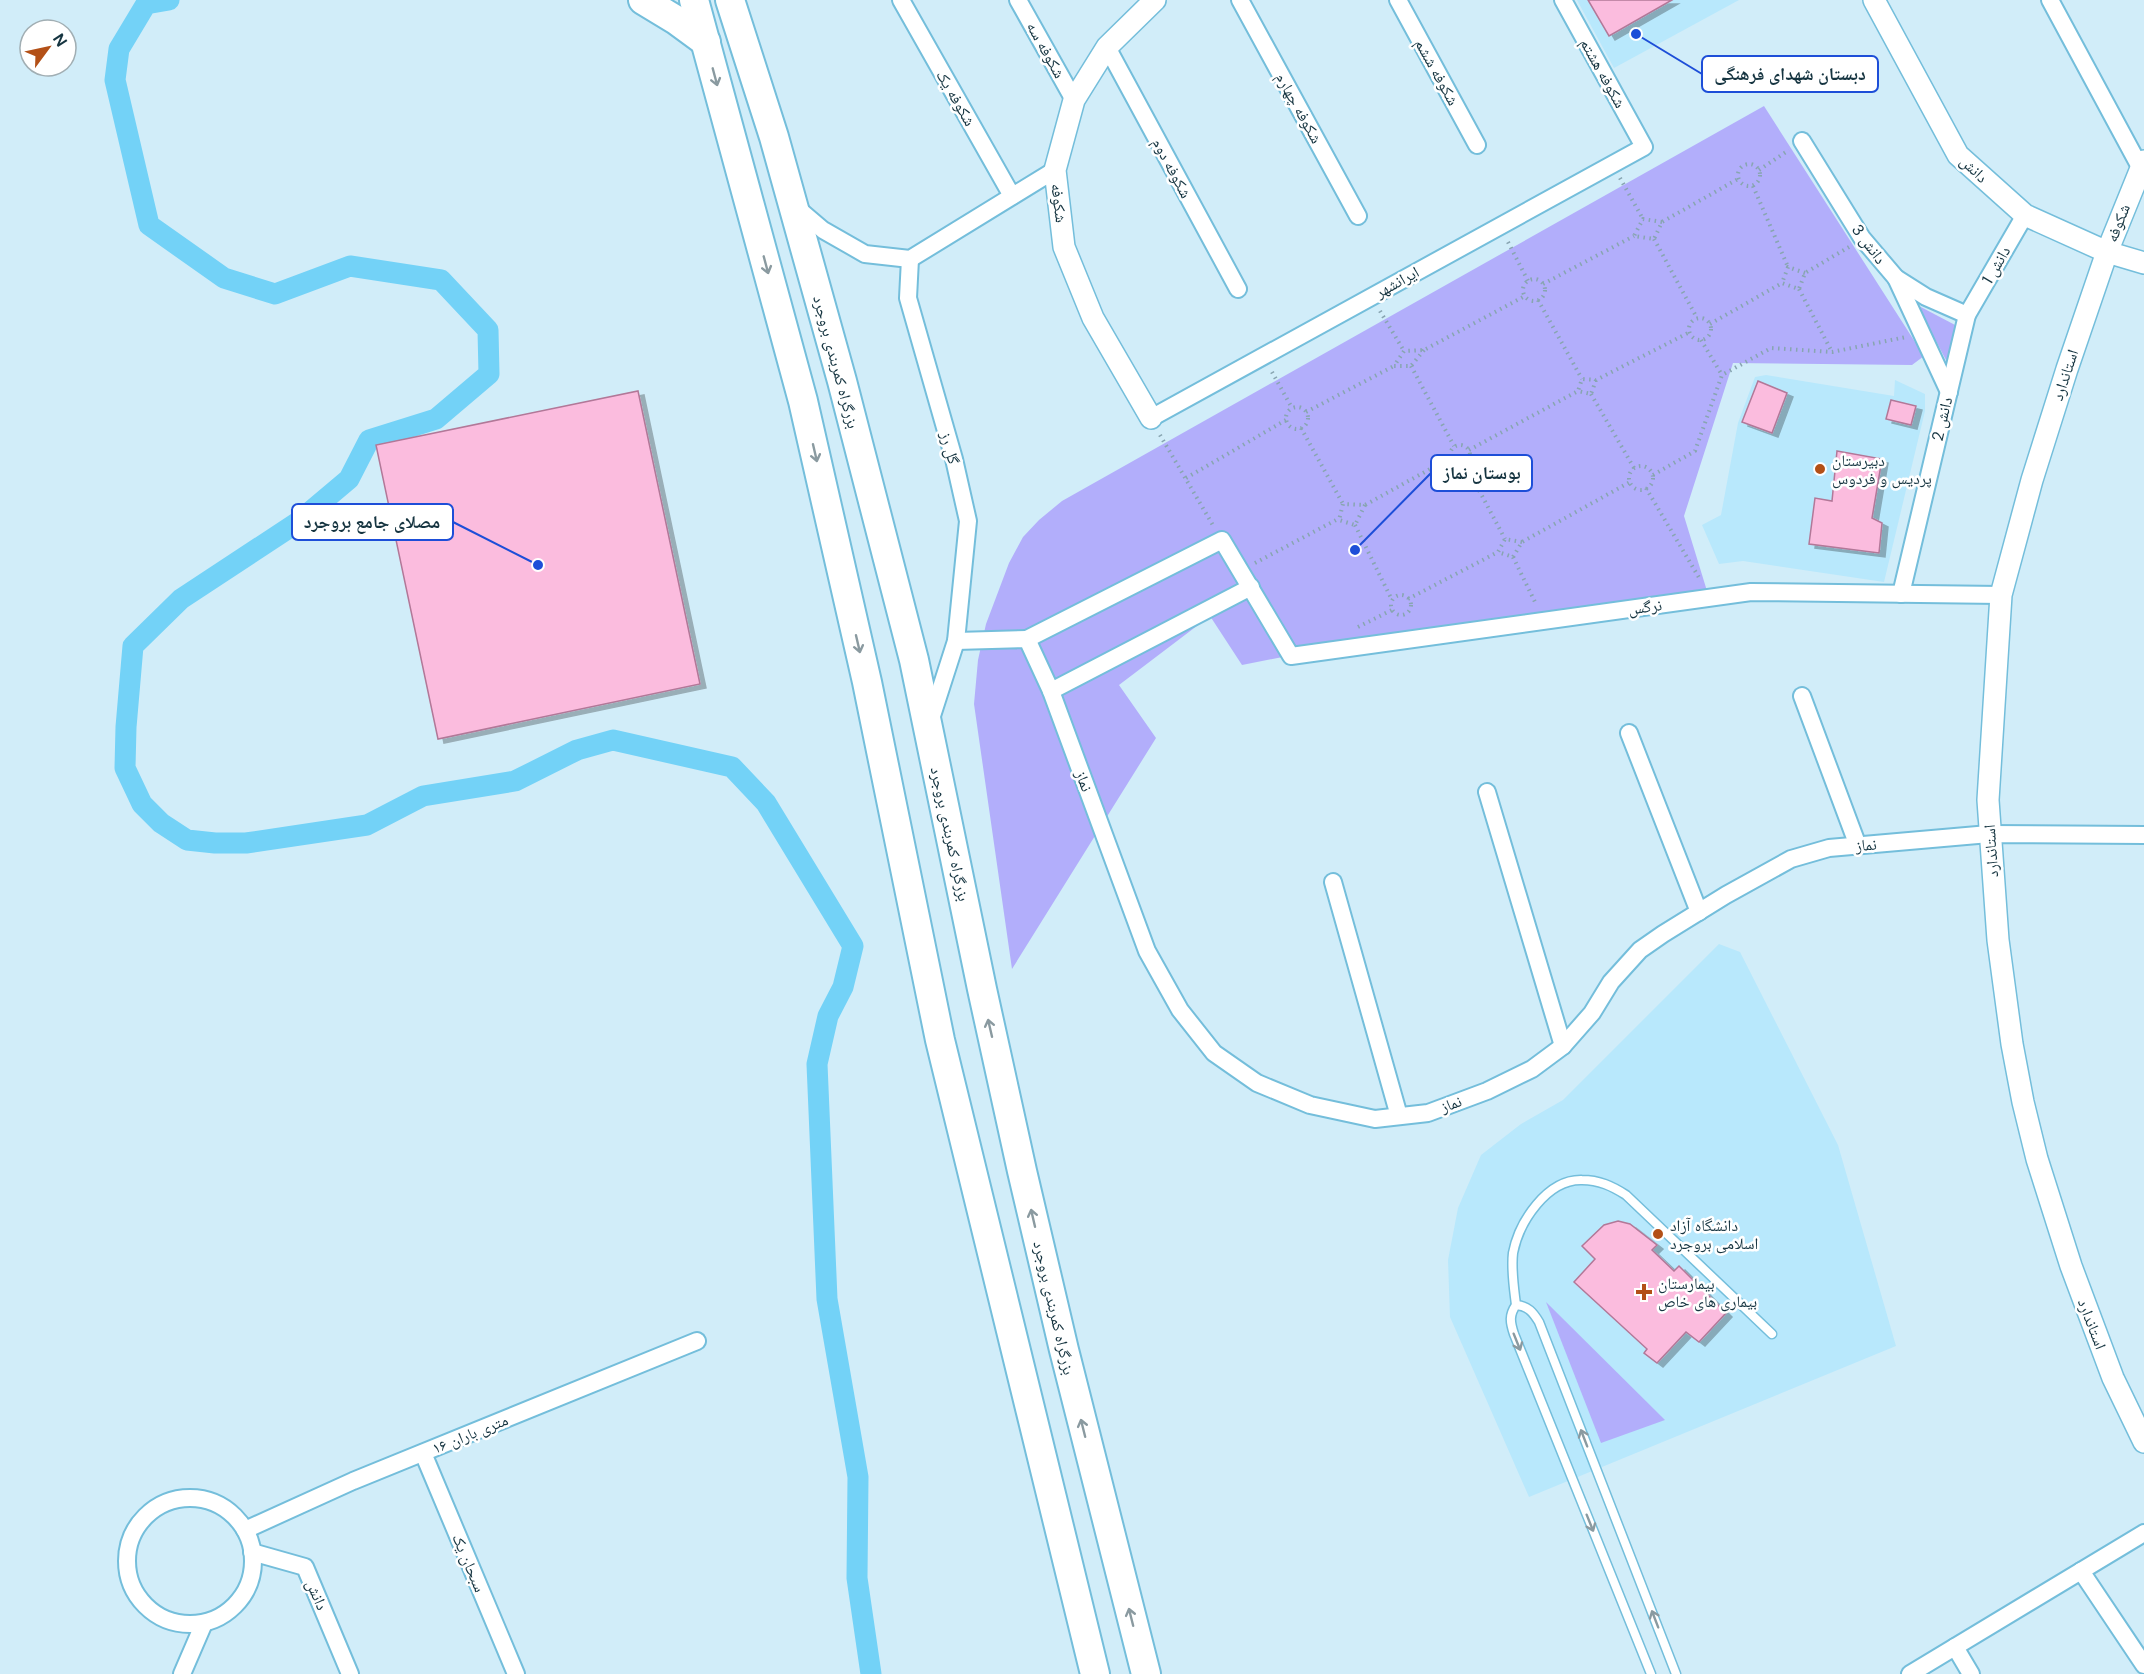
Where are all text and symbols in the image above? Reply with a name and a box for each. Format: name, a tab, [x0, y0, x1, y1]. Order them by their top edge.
north arrow	[18, 18, 78, 78]
street label: شکوفه سه	[1022, 18, 1070, 82]
text: N	[48, 29, 72, 51]
street label: شکوفه هشتم	[1575, 34, 1631, 112]
street label: شکوفه ششم	[1410, 35, 1464, 109]
callout: دبستان شهدای فرهنگی	[1702, 56, 1878, 92]
text: دبستان شهدای فرهنگی	[1714, 62, 1866, 86]
street label: شکوفه یک	[932, 66, 980, 130]
one-way arrow	[710, 67, 721, 86]
street label: شکوفه چهارم	[1271, 69, 1327, 147]
street label: شکوفه دوم	[1147, 134, 1197, 202]
street label: دانش	[1956, 151, 1992, 187]
street label: شکوفه	[1046, 182, 1072, 224]
street label: شکوفه	[2101, 201, 2135, 245]
street label: دانش 3	[1847, 220, 1891, 268]
street label: دانش 1	[1977, 242, 2015, 288]
one-way arrow	[761, 255, 773, 274]
street label: ایرانشهر	[1370, 261, 1423, 303]
street label: بزرگراه کمربندی بروجرد	[808, 293, 864, 431]
street label: استاندارد	[2047, 347, 2083, 403]
street label: دانش 2	[1927, 395, 1957, 443]
street label: گل رز	[935, 429, 964, 467]
one-way arrow	[810, 444, 822, 463]
place label: دبیرستان پردیس و فردوس	[1832, 450, 1932, 489]
callout: بوستان نماز	[1431, 455, 1532, 491]
text: بوستان نماز	[1442, 461, 1521, 485]
marker: دبیرستان پردیس و فردوس	[1813, 462, 1827, 476]
callout: مصلای جامع بروجرد	[292, 504, 453, 540]
text: مصلای جامع بروجرد	[304, 510, 440, 534]
street label: نرگس	[1627, 594, 1663, 620]
one-way arrow	[853, 633, 864, 653]
street label: بزرگراه کمربندی بروجرد	[926, 765, 974, 903]
street label: نماز	[1070, 766, 1097, 795]
street label: استاندارد	[1979, 824, 2003, 878]
street label: نماز	[1854, 834, 1877, 856]
one-way arrow	[984, 1019, 996, 1038]
street label: نماز	[1436, 1091, 1465, 1118]
one-way arrow	[1027, 1209, 1039, 1228]
place label: دانشگاه آزاد اسلامی بروجرد	[1670, 1215, 1758, 1254]
marker: دانشگاه آزاد اسلامی بروجرد	[1651, 1227, 1665, 1241]
street label: بزرگراه کمربندی بروجرد	[1028, 1239, 1080, 1377]
place label: بیمارستان بیماری های خاص	[1658, 1273, 1757, 1312]
marker: بیمارستان بیماری های خاص	[1635, 1283, 1653, 1301]
street label: استاندارد	[2073, 1296, 2111, 1352]
one-way arrow	[1512, 1332, 1523, 1351]
street label: ۱۶ متری باران	[429, 1409, 511, 1459]
one-way arrow	[1077, 1419, 1089, 1438]
one-way arrow	[1578, 1429, 1589, 1447]
one-way arrow	[1585, 1513, 1596, 1532]
street label: سبحان یک	[447, 1531, 491, 1595]
street label: دانش	[301, 1577, 333, 1613]
one-way arrow	[1125, 1608, 1137, 1627]
one-way arrow	[1649, 1611, 1660, 1629]

